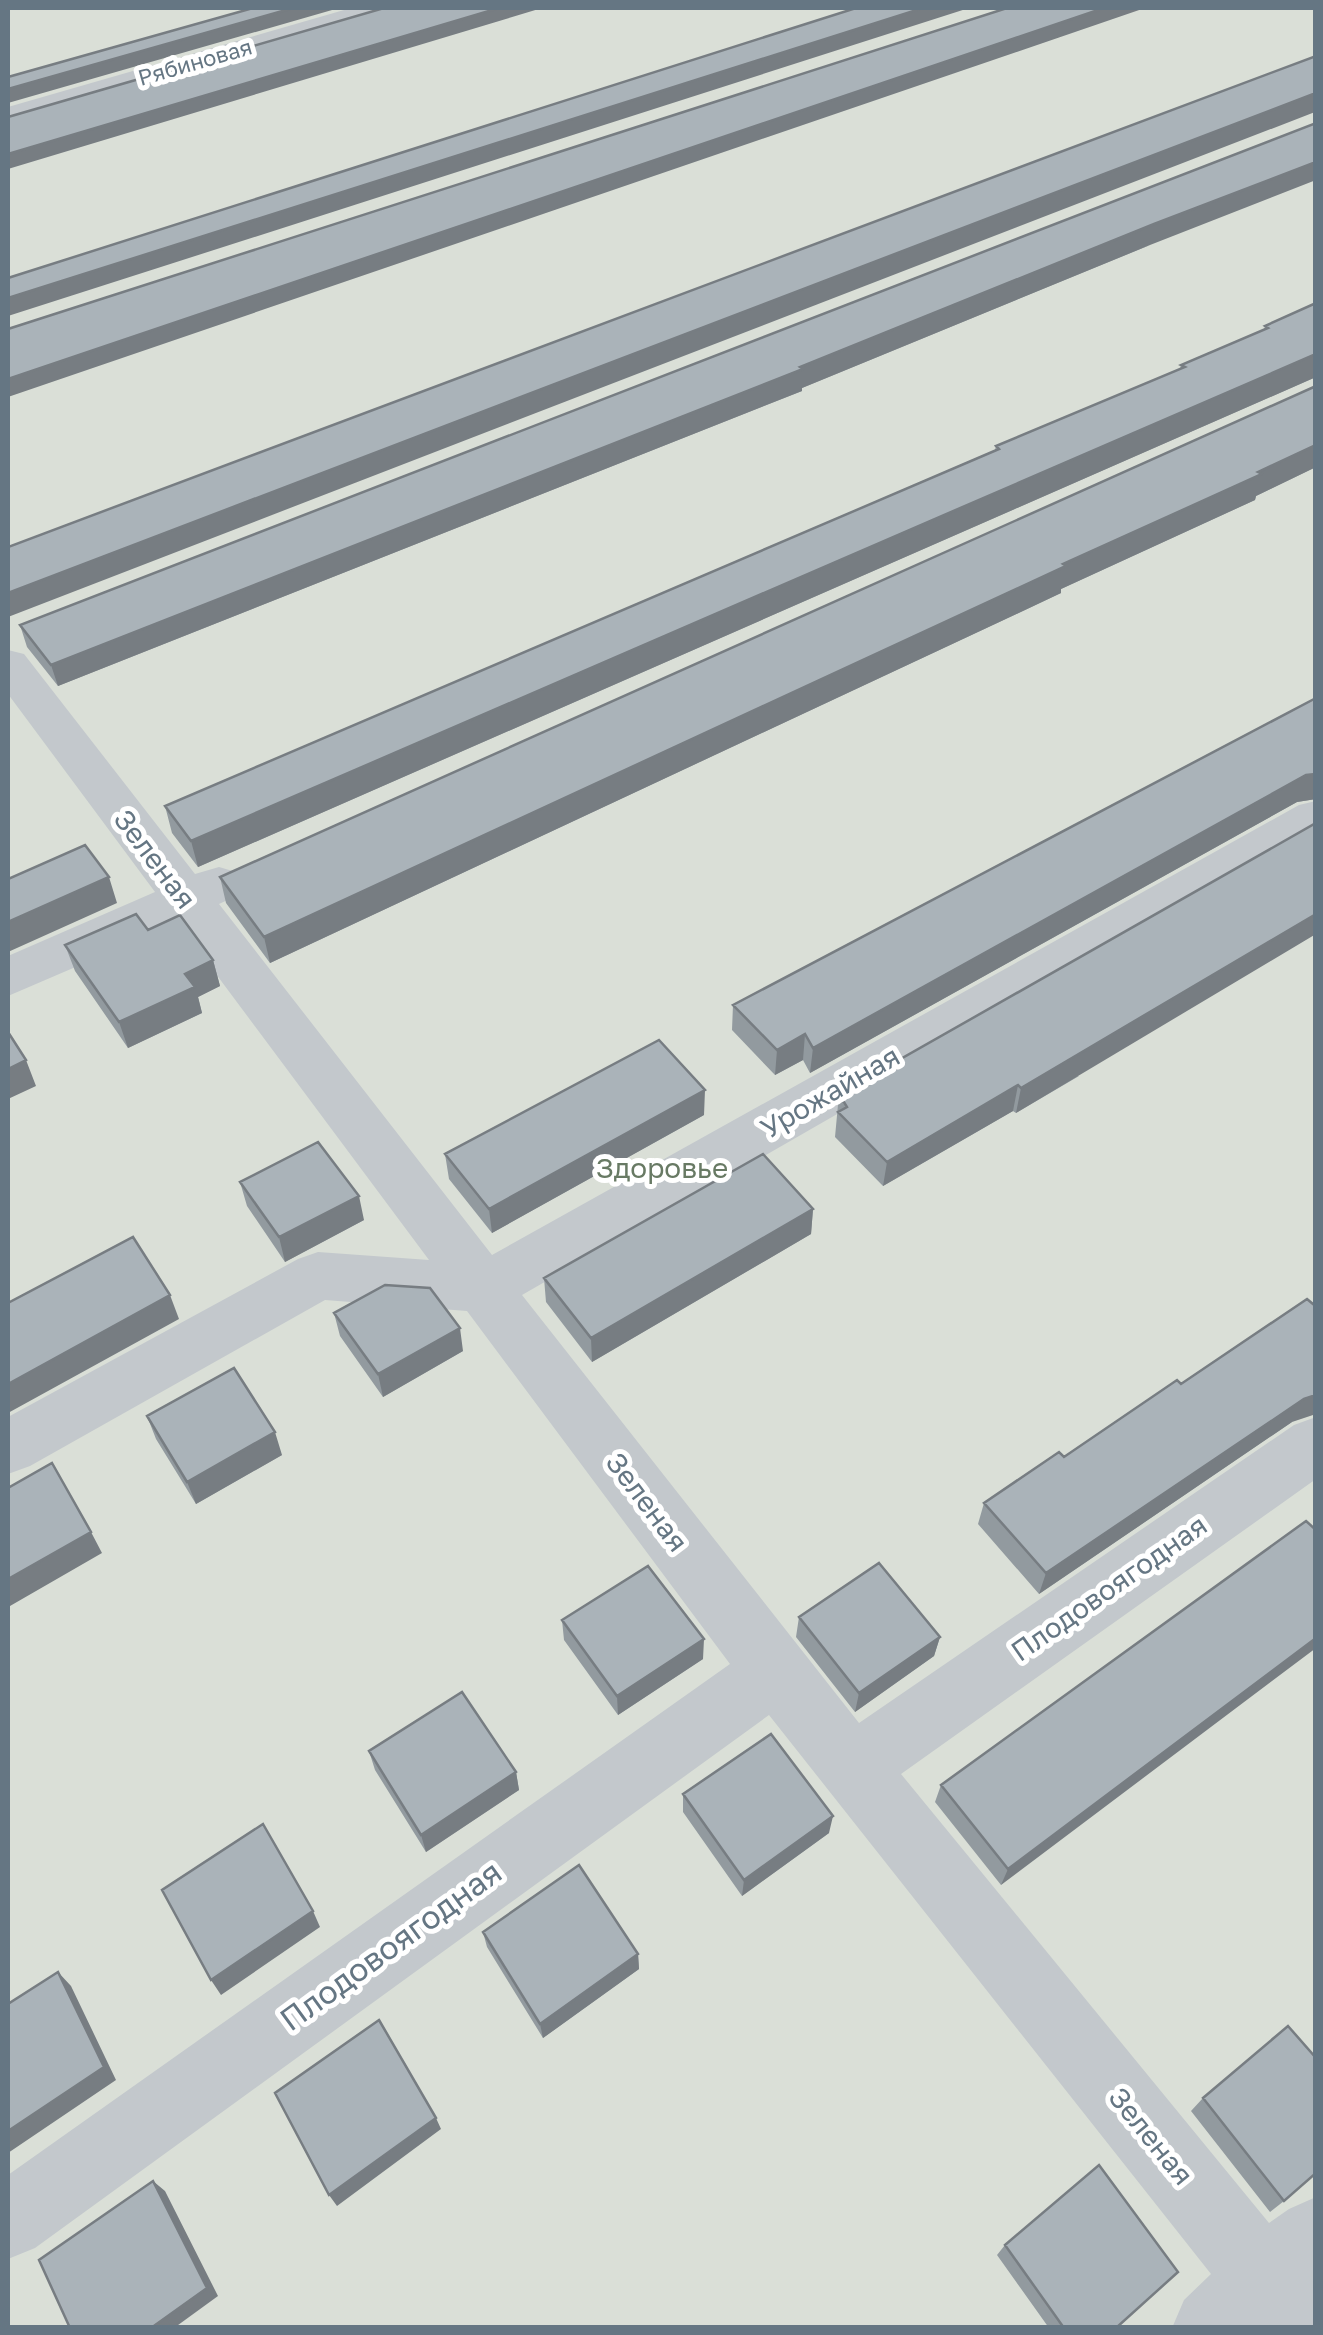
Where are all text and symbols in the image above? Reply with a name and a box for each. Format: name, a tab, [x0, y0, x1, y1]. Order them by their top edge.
street label: Рябиновая	[135, 32, 255, 91]
street label: Зеленая	[108, 803, 203, 915]
street label: Урожайная	[754, 1039, 905, 1145]
park label: Здоровье	[596, 1151, 728, 1184]
street label: Зеленая	[600, 1446, 695, 1558]
street label: Плодовоягодная	[1005, 1508, 1213, 1667]
street label: Плодовоягодная	[272, 1852, 508, 2038]
street label: Зеленая	[1102, 2080, 1201, 2191]

